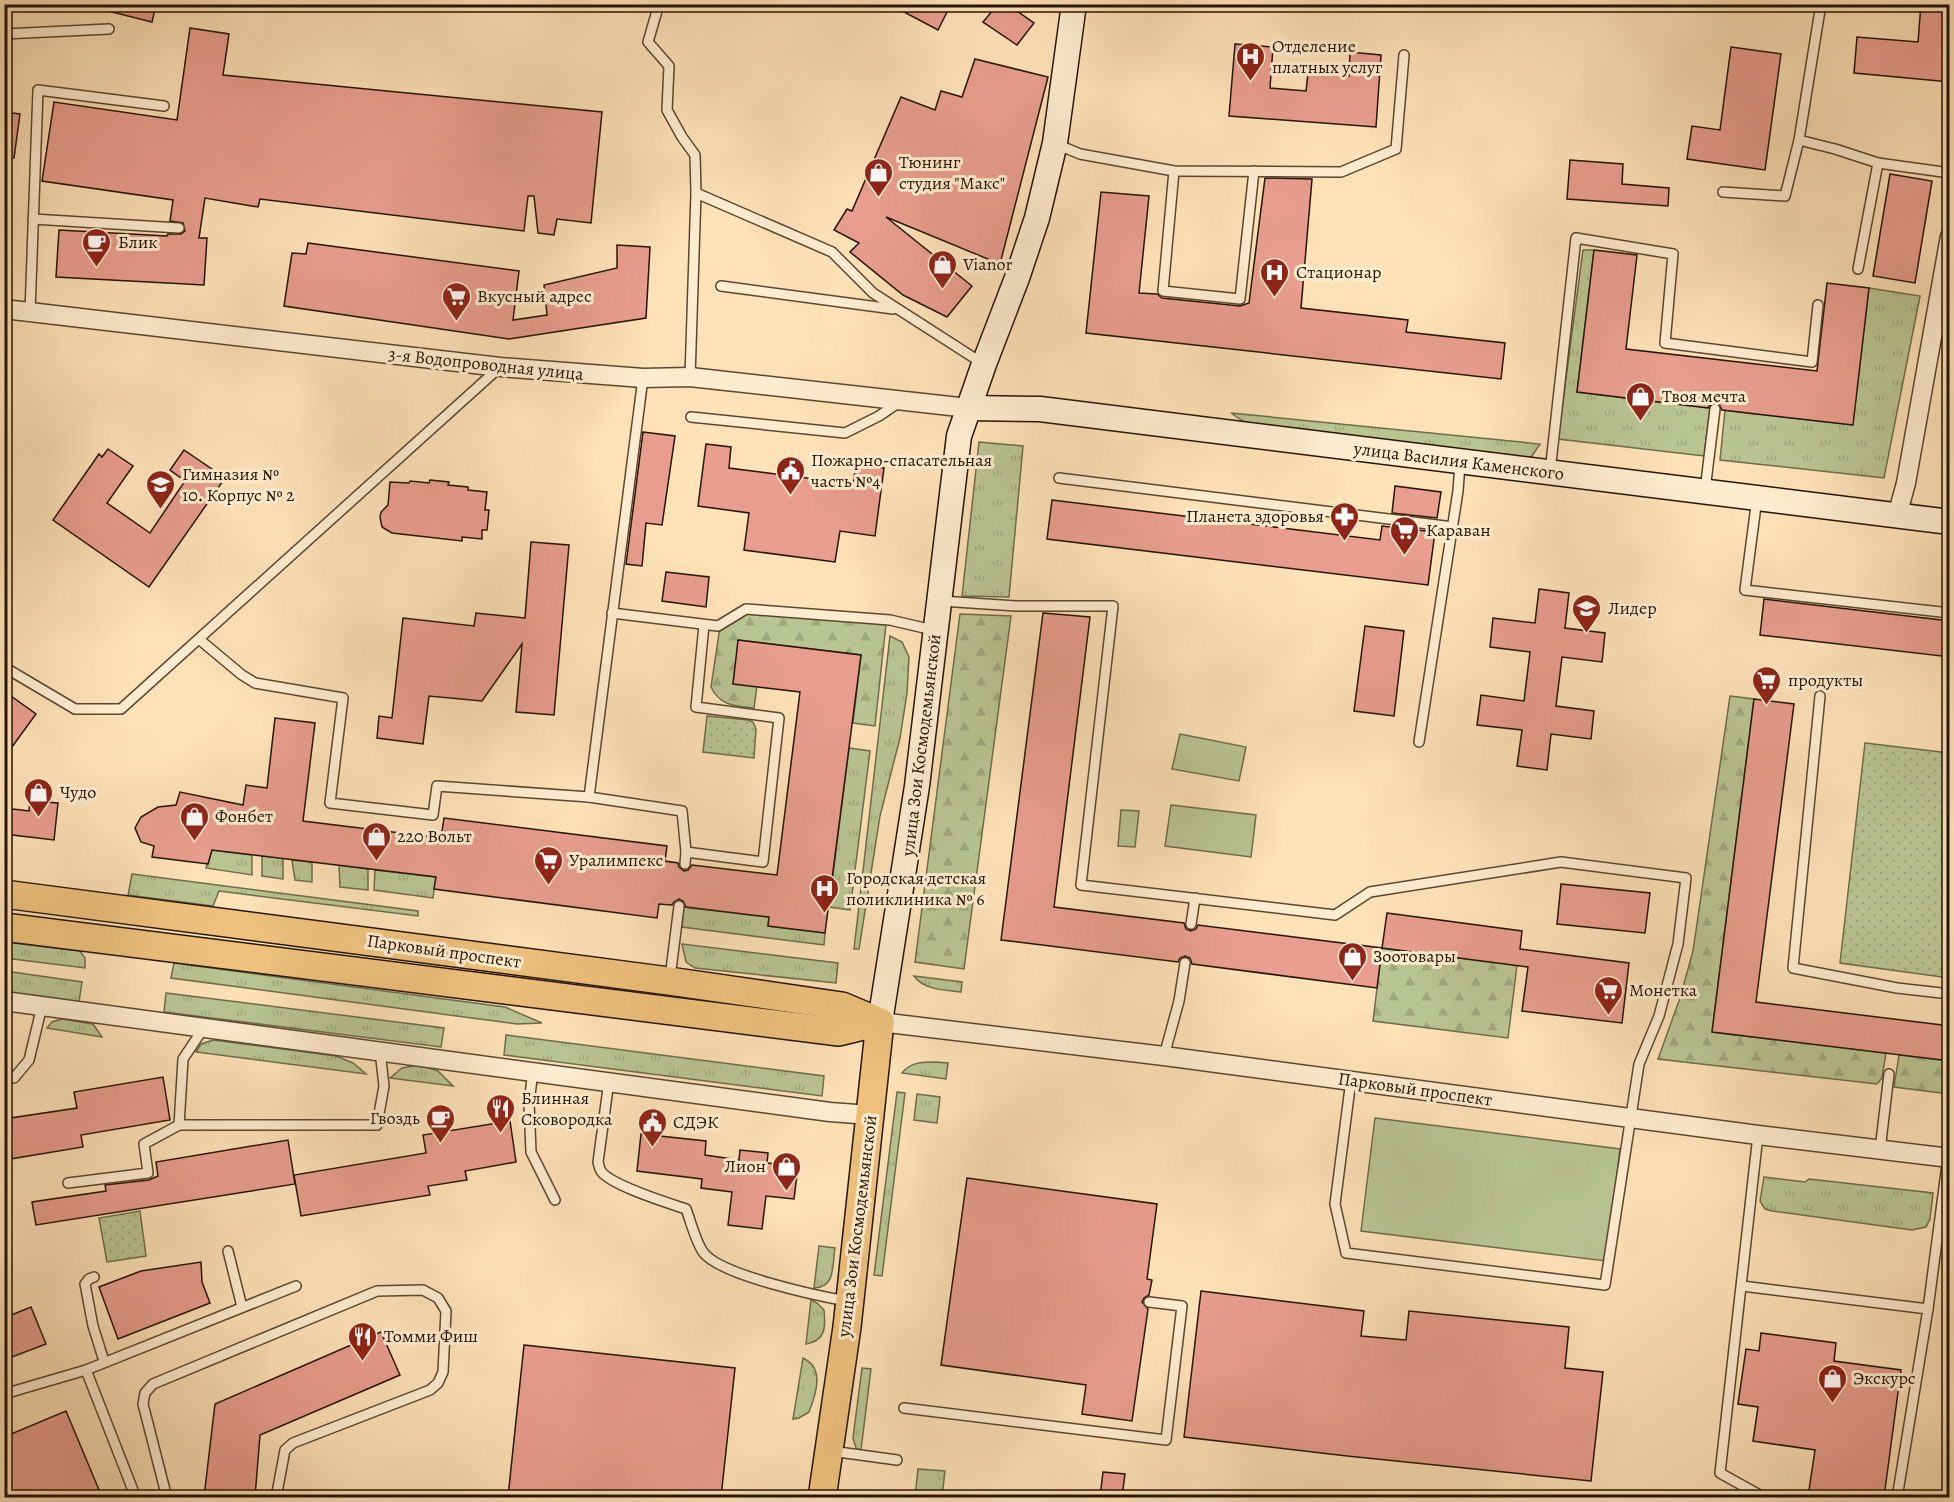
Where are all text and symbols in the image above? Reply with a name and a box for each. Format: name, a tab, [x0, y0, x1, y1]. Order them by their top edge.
place label: Отделение платных услуг	[1272, 34, 1383, 79]
hospital icon: Отделение платных услуг	[1235, 40, 1267, 82]
place label: Тюнинг студия "Макс"	[899, 150, 1005, 195]
shop icon: Тюнинг студия "Макс"	[862, 156, 894, 198]
cafe icon: Блик	[81, 226, 113, 268]
place label: Блик	[118, 230, 158, 254]
shop icon: Vianor	[926, 248, 958, 290]
place label: Vianor	[962, 252, 1013, 276]
hospital icon: Стационар	[1259, 256, 1291, 298]
place label: Стационар	[1296, 260, 1381, 284]
supermarket icon: Вкусный адрес	[440, 280, 472, 322]
place label: Вкусный адрес	[477, 284, 592, 308]
street label: 3-я Водопроводная улица	[387, 342, 585, 386]
shop icon: Твоя мечта	[1625, 380, 1657, 422]
place label: Твоя мечта	[1662, 384, 1747, 408]
street label: улица Василия Каменского	[1352, 436, 1565, 486]
place label: Пожарно-спасательная часть №4	[811, 448, 992, 493]
public building icon: Пожарно-спасательная часть №4	[774, 454, 806, 496]
place label: Гимназия № 10. Корпус № 2	[182, 462, 295, 507]
school or university icon: Гимназия № 10. Корпус № 2	[145, 468, 177, 510]
pharmacy icon: Планета здоровья	[1329, 500, 1361, 542]
place label: Планета здоровья	[1186, 504, 1324, 528]
supermarket icon: Караван	[1389, 514, 1421, 556]
place label: Караван	[1426, 518, 1491, 542]
school or university icon: Лидер	[1571, 592, 1603, 634]
place label: Лидер	[1608, 596, 1657, 620]
street label: улица Зои Космодемьянской	[895, 633, 947, 858]
supermarket icon: продукты	[1751, 664, 1783, 706]
place label: продукты	[1788, 668, 1863, 692]
shop icon: Чудо	[23, 776, 55, 818]
place label: Чудо	[60, 780, 96, 804]
shop icon: Фонбет	[178, 800, 210, 842]
place label: Фонбет	[215, 804, 273, 828]
shop icon: 220 Вольт	[360, 820, 392, 862]
place label: 220 Вольт	[397, 824, 472, 848]
supermarket icon: Уралимпекс	[532, 844, 564, 886]
place label: Уралимпекс	[569, 848, 663, 872]
place label: Городская детская поликлиника № 6	[846, 866, 986, 911]
hospital icon: Городская детская поликлиника № 6	[809, 872, 841, 914]
street label: Парковый проспект	[365, 928, 523, 974]
shop icon: Зоотовары	[1336, 940, 1368, 982]
place label: Зоотовары	[1373, 944, 1456, 968]
supermarket icon: Монетка	[1592, 974, 1624, 1016]
place label: Монетка	[1629, 978, 1698, 1002]
street label: Парковый проспект	[1336, 1066, 1494, 1112]
place label: Блинная Сковородка	[521, 1086, 613, 1131]
restaurant icon: Блинная Сковородка	[484, 1092, 516, 1134]
cafe icon: Гвоздь	[425, 1102, 457, 1144]
place label: Гвоздь	[370, 1106, 420, 1130]
public building icon: СДЭК	[636, 1106, 668, 1148]
place label: СДЭК	[673, 1110, 719, 1134]
street label: улица Зои Космодемьянской	[831, 1114, 883, 1339]
shop icon: Лион	[771, 1150, 803, 1192]
place label: Лион	[724, 1154, 766, 1178]
restaurant icon: Томми Фиш	[347, 1320, 379, 1362]
place label: Томми Фиш	[384, 1324, 478, 1348]
shop icon: Экскурс	[1816, 1362, 1848, 1404]
place label: Экскурс	[1853, 1366, 1916, 1390]

